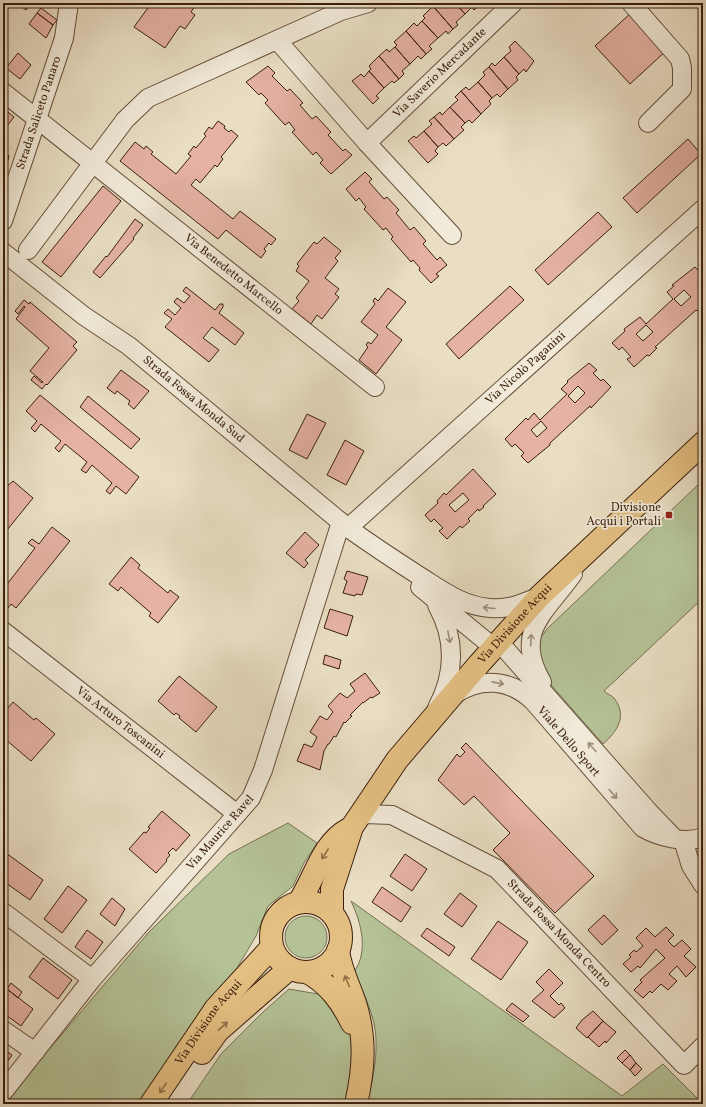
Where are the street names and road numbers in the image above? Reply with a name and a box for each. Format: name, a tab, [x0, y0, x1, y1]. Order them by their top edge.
street label: Via Saverio Mercadante	[390, 24, 490, 122]
street label: Strada Saliceto Panaro	[13, 54, 65, 172]
street label: Via Benedetto Marcello	[181, 230, 286, 319]
street label: Via Nicolò Paganini	[482, 328, 570, 409]
street label: Strada Fossa Monda Sud	[139, 352, 248, 447]
street label: Via Divisione Acqui	[475, 580, 556, 668]
street label: Via Arturo Toscanini	[73, 683, 168, 763]
street label: Viale Dello Sport	[533, 703, 603, 780]
street label: Via Maurice Ravel	[183, 792, 258, 874]
street label: Strada Fossa Monda Centro	[503, 876, 614, 991]
street label: Via Divisione Acqui	[172, 976, 246, 1068]

